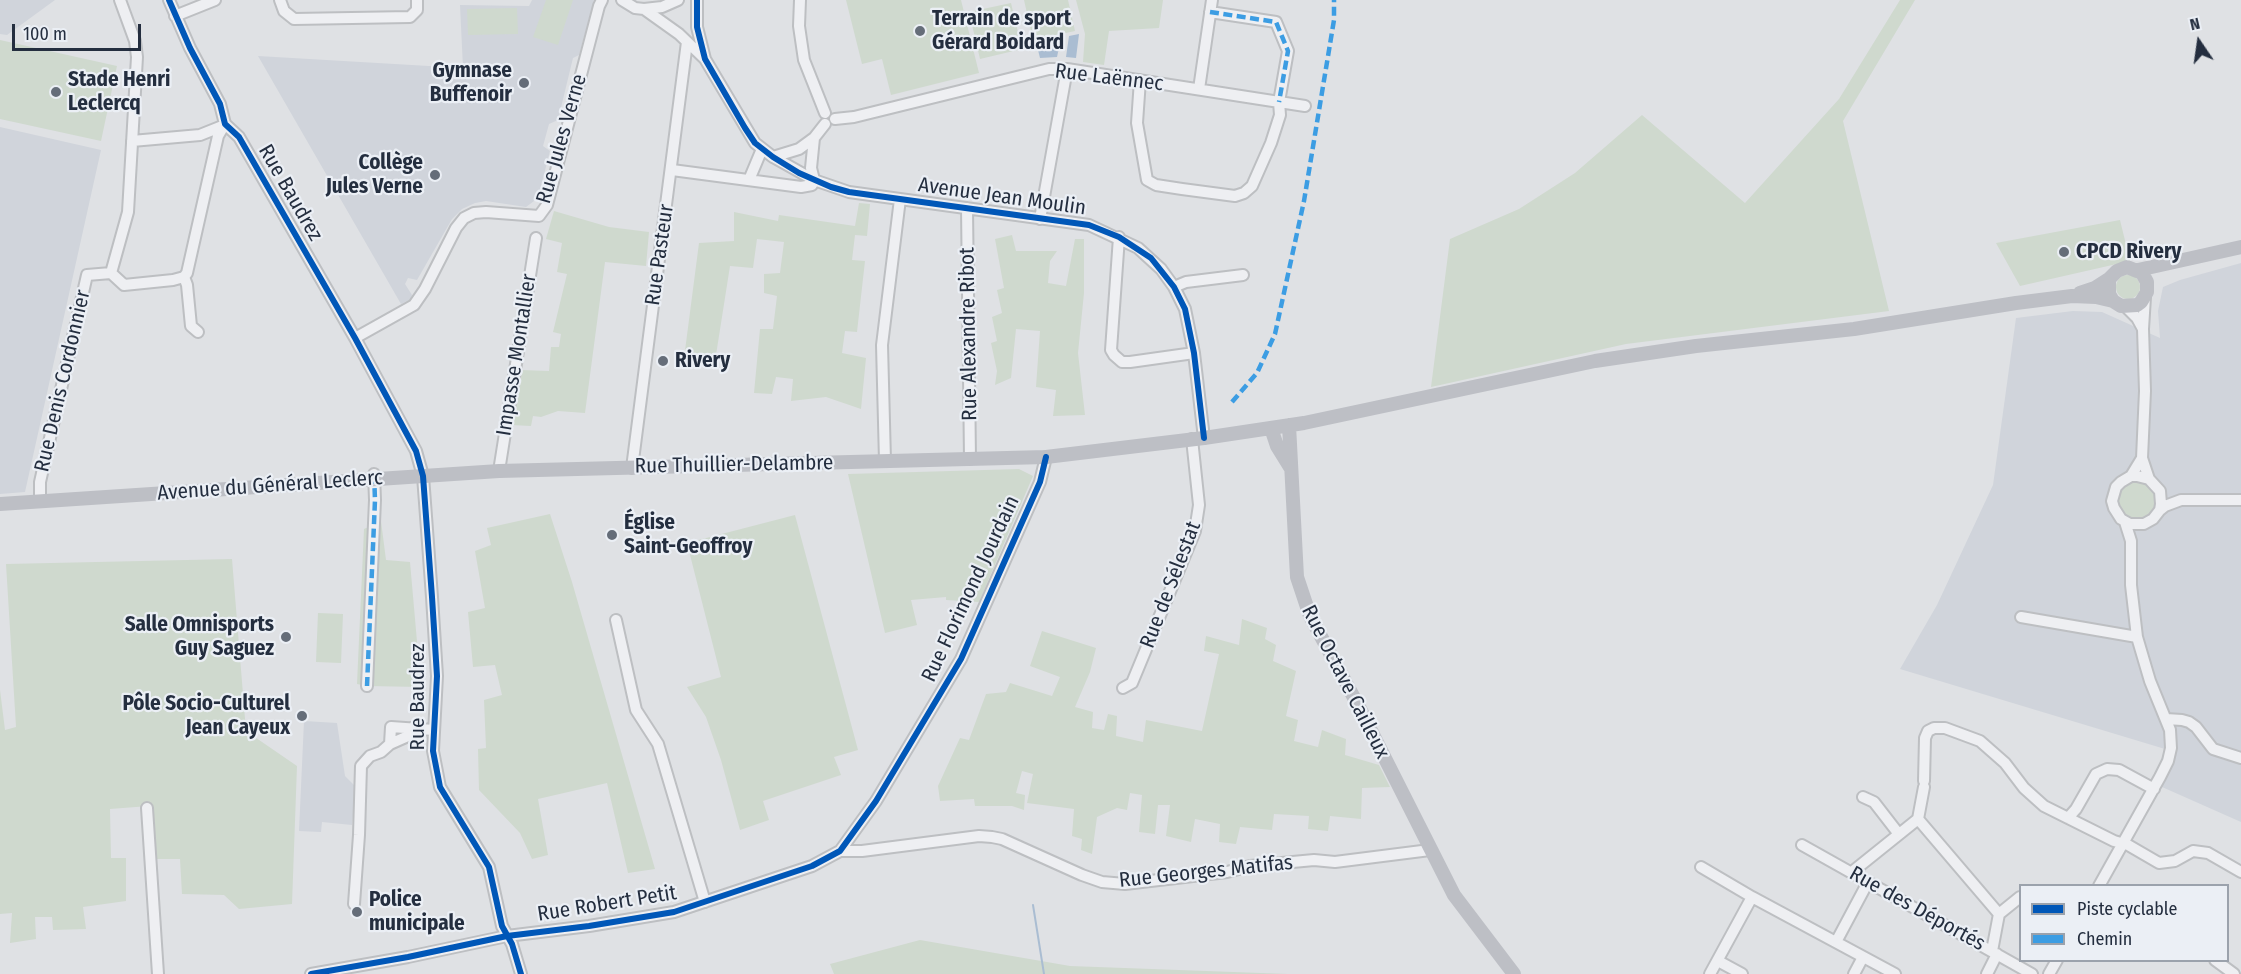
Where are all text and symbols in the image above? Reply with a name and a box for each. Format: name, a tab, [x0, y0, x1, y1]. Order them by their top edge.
place label: Terrain de sport Gérard Boidard	[932, 6, 1071, 56]
scale bar	[15, 12, 144, 50]
north arrow	[2169, 12, 2229, 72]
text: N	[2188, 14, 2202, 34]
text: 100 m	[23, 23, 67, 45]
marker: Terrain de sport Gérard Boidard	[913, 24, 927, 38]
place label: Gymnase Buffenoir	[430, 58, 512, 108]
street label: Rue Laënnec	[1053, 59, 1165, 97]
place label: Stade Henri Leclercq	[68, 67, 170, 117]
street label: Rue Jules Verne	[531, 71, 593, 207]
marker: Gymnase Buffenoir	[517, 76, 531, 90]
marker: Stade Henri Leclercq	[49, 85, 63, 99]
street label: Rue Baudrez	[252, 140, 328, 246]
place label: Collège Jules Verne	[326, 150, 423, 200]
marker: Collège Jules Verne	[428, 168, 442, 182]
street label: Avenue Jean Moulin	[917, 173, 1087, 221]
street label: Rue Pasteur	[640, 203, 680, 307]
place label: CPCD Rivery	[2076, 239, 2182, 265]
marker: CPCD Rivery	[2057, 245, 2071, 259]
street label: Rue Alexandre Ribot	[955, 247, 983, 421]
street label: Impasse Montallier	[492, 272, 542, 438]
street label: Rue Denis Cordonnier	[30, 288, 96, 474]
place label: Rivery	[675, 348, 730, 374]
marker: Rivery	[656, 354, 670, 368]
street label: Rue Thuillier-Delambre	[634, 451, 834, 479]
street label: Avenue du Général Leclerc	[156, 466, 384, 506]
street label: Rue Florimond Jourdain	[917, 492, 1025, 686]
place label: Église Saint-Geoffroy	[624, 510, 752, 560]
street label: Rue de Sélestat	[1135, 518, 1207, 652]
marker: Église Saint-Geoffroy	[605, 528, 619, 542]
street label: Rue Octave Cailleux	[1295, 601, 1395, 763]
place label: Salle Omnisports Guy Saguez	[125, 612, 274, 662]
marker: Salle Omnisports Guy Saguez	[279, 630, 293, 644]
street label: Rue Baudrez	[405, 643, 431, 751]
place label: Pôle Socio-Culturel Jean Cayeux	[122, 691, 290, 741]
marker: Pôle Socio-Culturel Jean Cayeux	[295, 709, 309, 723]
street label: Rue Georges Matifas	[1118, 850, 1294, 894]
street label: Rue des Déportés	[1845, 861, 1989, 957]
street label: Rue Robert Petit	[536, 881, 678, 927]
legend	[2019, 884, 2229, 962]
place label: Police municipale	[369, 887, 465, 937]
text: Piste cyclable	[2077, 898, 2177, 920]
marker: Police municipale	[350, 905, 364, 919]
text: Chemin	[2077, 928, 2132, 950]

